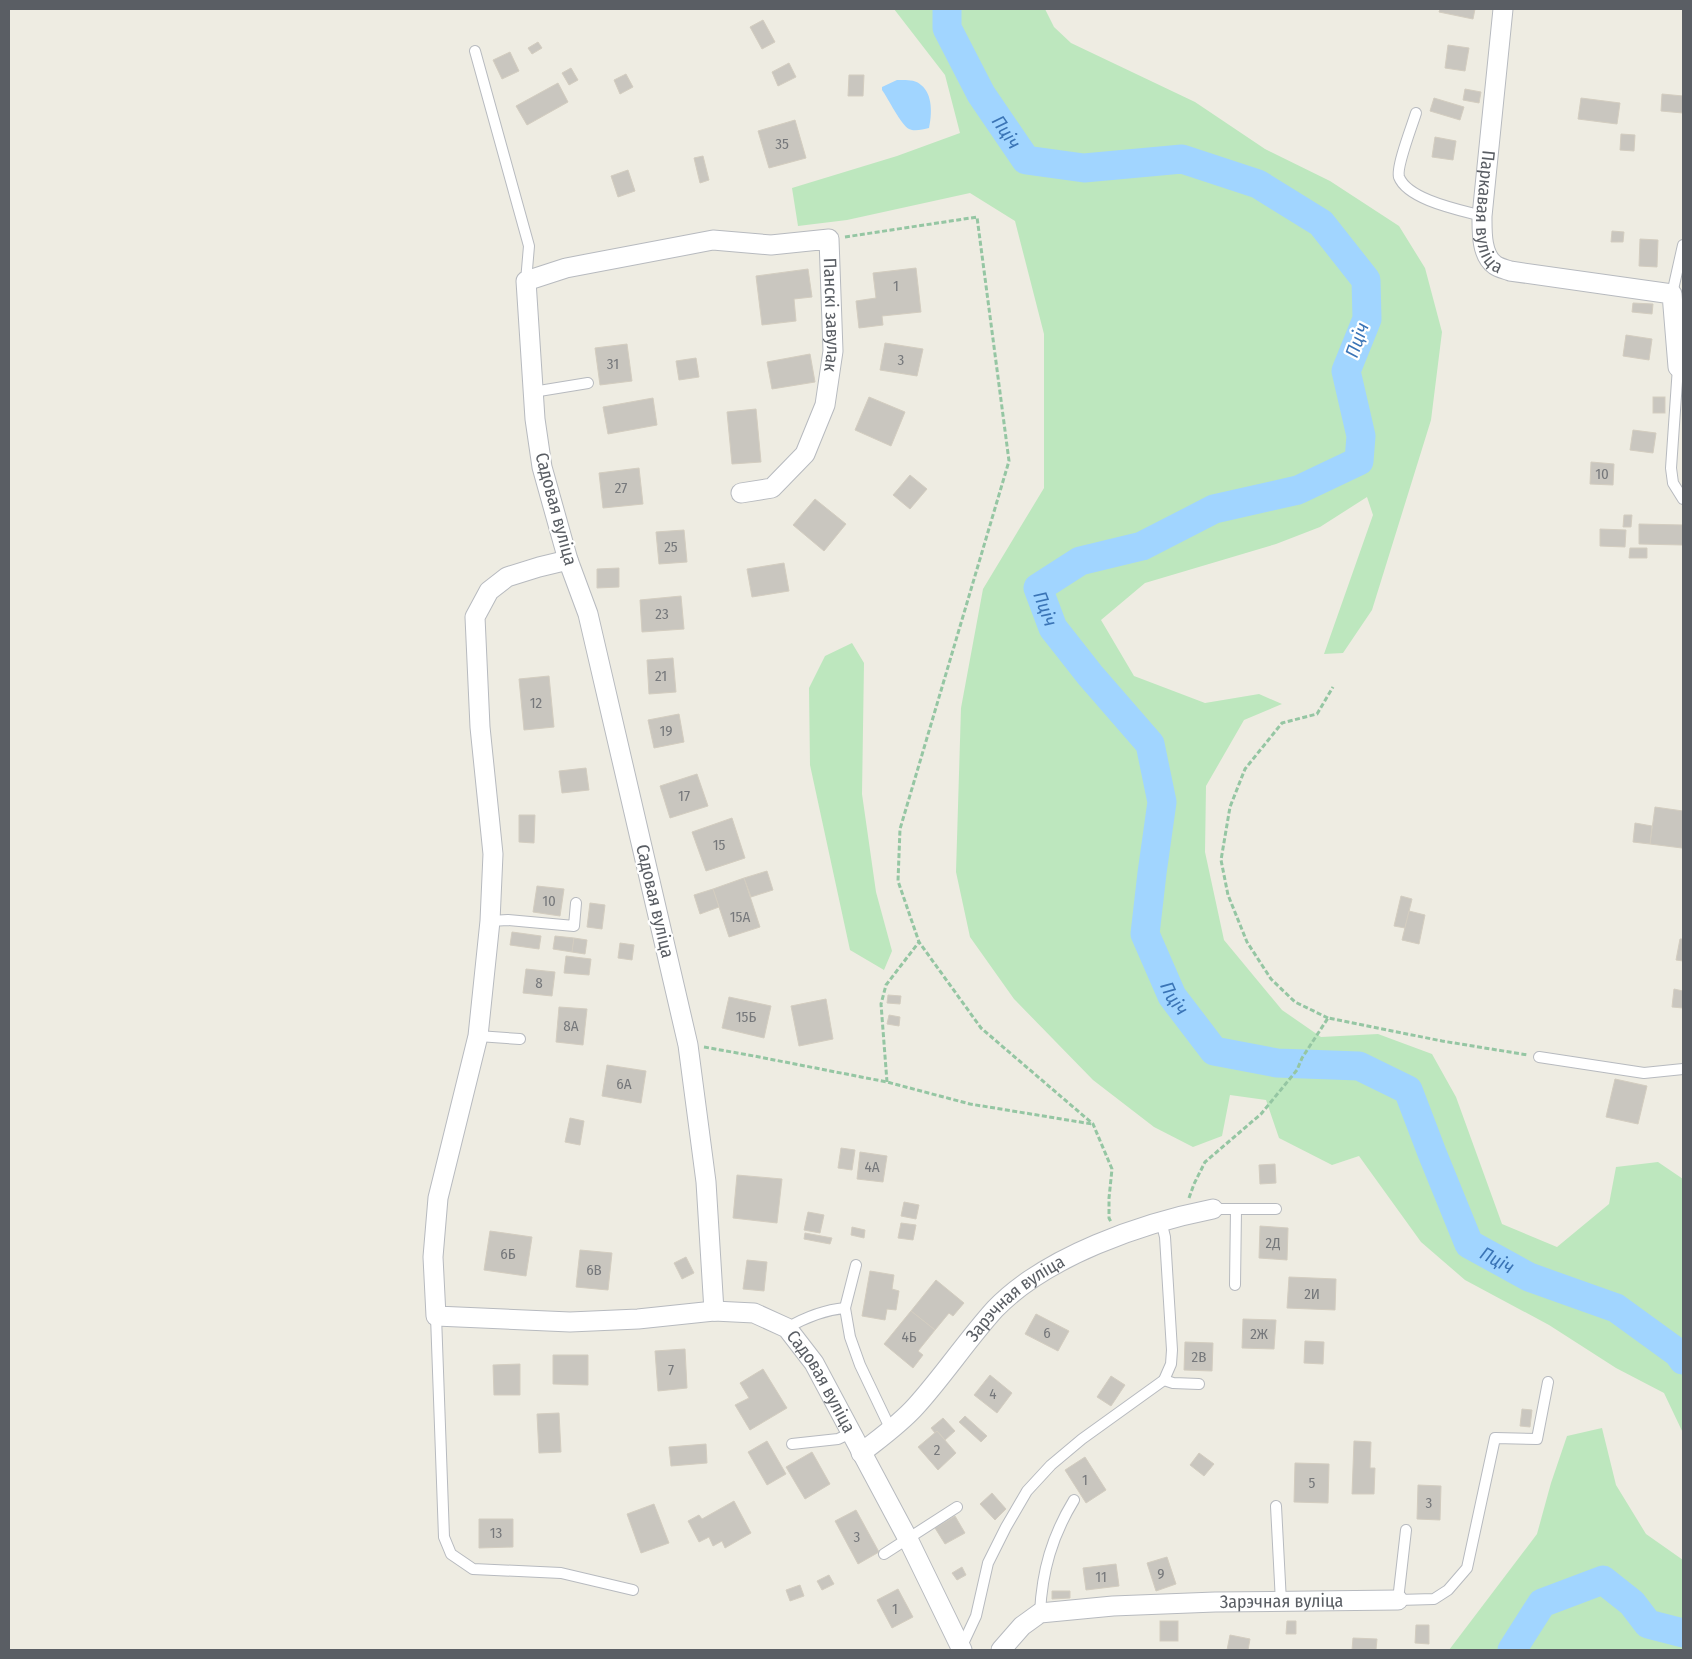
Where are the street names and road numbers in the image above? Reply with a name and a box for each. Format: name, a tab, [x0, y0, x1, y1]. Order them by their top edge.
street label: Паркавая вуліца	[1471, 149, 1507, 278]
street label: Панскі завулак	[819, 257, 844, 374]
street label: Садовая вуліца	[530, 450, 582, 568]
street label: Садовая вуліца	[631, 842, 679, 960]
street label: Зарэчная вуліца	[961, 1250, 1069, 1346]
street label: Садовая вуліца	[782, 1326, 860, 1437]
street label: Зарэчная вуліца	[1219, 1590, 1344, 1613]

